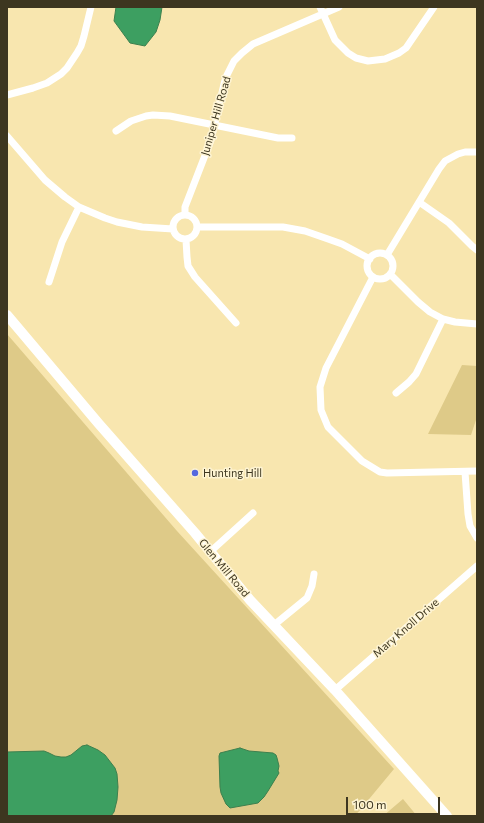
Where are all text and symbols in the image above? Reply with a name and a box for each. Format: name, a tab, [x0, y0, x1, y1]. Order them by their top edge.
street label: Juniper Hill Road	[198, 75, 234, 157]
place label: Hunting Hill	[203, 466, 262, 480]
marker: Hunting Hill	[190, 468, 200, 478]
street label: Glen Mill Road	[196, 536, 252, 600]
street label: Mary Knoll Drive	[370, 596, 442, 660]
scale bar	[348, 789, 442, 815]
text: 100 m	[353, 797, 387, 811]

